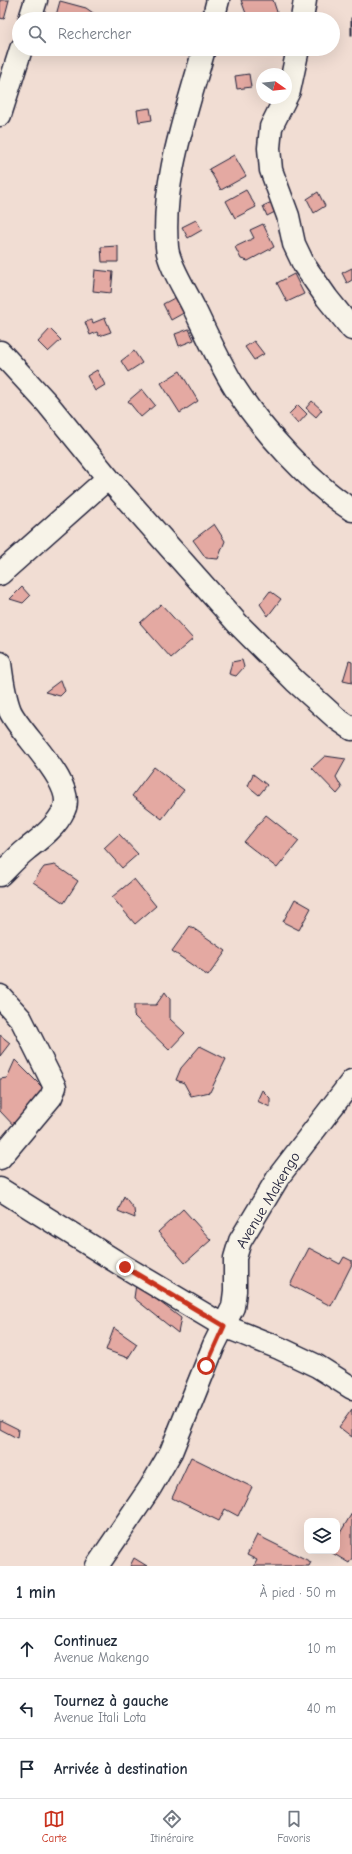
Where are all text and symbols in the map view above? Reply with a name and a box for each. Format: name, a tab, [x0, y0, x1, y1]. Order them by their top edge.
search box	[12, 12, 340, 56]
icon: search	[26, 23, 48, 45]
text: Rechercher	[58, 25, 131, 43]
north arrow	[256, 68, 292, 104]
street label: Avenue Makengo	[232, 1148, 304, 1252]
route end	[116, 1258, 134, 1276]
route start	[197, 1357, 215, 1375]
map controls	[304, 1518, 340, 1554]
button: layers	[304, 1518, 340, 1554]
text: 1 min	[16, 1583, 56, 1602]
text: À pied · 50 m	[260, 1585, 336, 1600]
text: Continuez	[54, 1632, 117, 1650]
icon: ahead	[16, 1638, 38, 1660]
text: 10 m	[308, 1641, 336, 1656]
text: Avenue Makengo	[54, 1650, 149, 1665]
text: Tournez à gauche	[54, 1692, 168, 1710]
icon: left	[16, 1698, 38, 1720]
text: 40 m	[307, 1701, 336, 1716]
text: Avenue Itali Lota	[54, 1710, 146, 1725]
icon: arrive	[16, 1758, 38, 1780]
text: Arrivée à destination	[54, 1760, 188, 1778]
tab: Carte	[42, 1808, 67, 1845]
tab: Itinéraire	[150, 1808, 194, 1845]
tab: Favoris	[277, 1808, 310, 1845]

